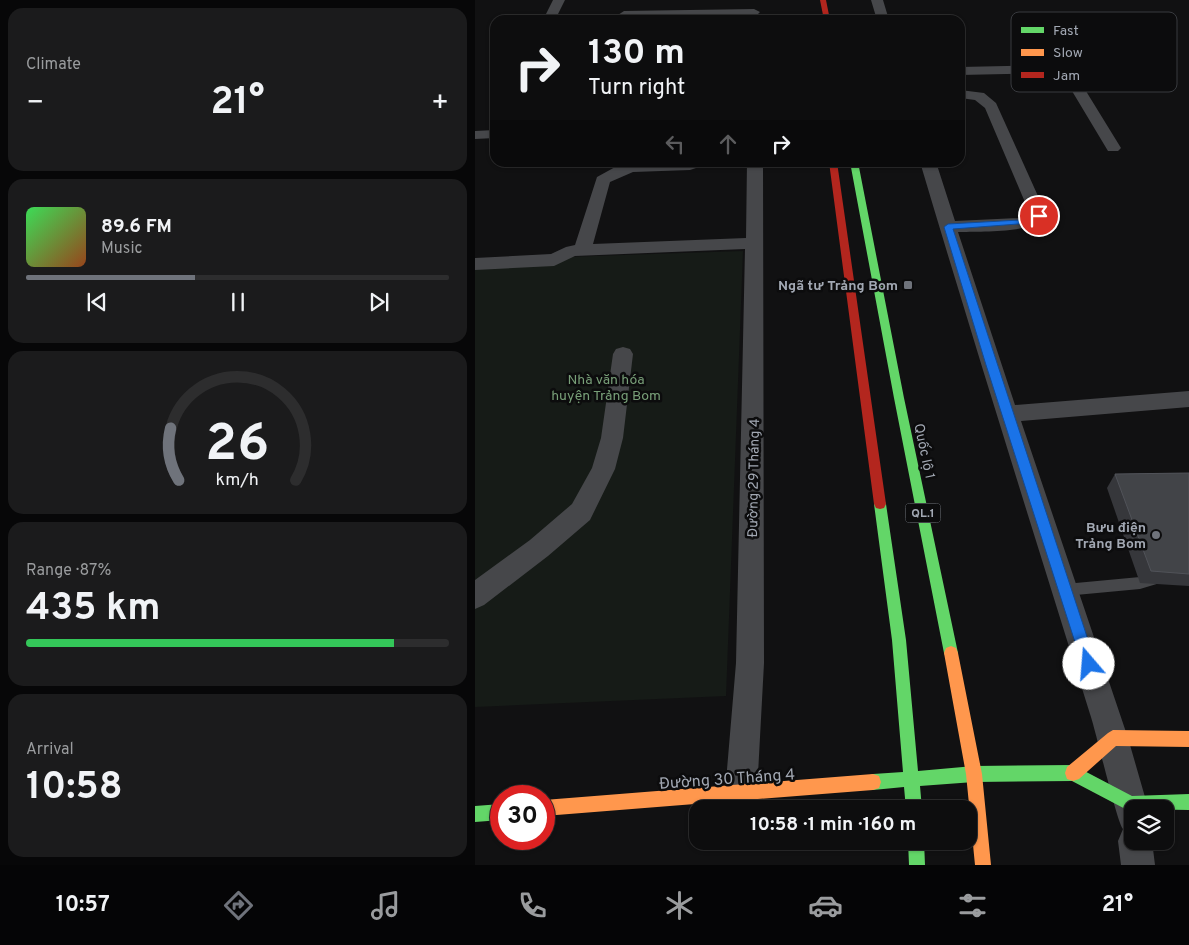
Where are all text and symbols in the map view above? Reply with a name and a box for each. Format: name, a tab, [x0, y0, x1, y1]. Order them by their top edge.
legend	[1011, 12, 1177, 92]
text: Fast	[1053, 23, 1079, 40]
text: 130 m	[588, 32, 685, 76]
icon: right	[505, 35, 570, 100]
text: Slow	[1053, 45, 1083, 62]
text: Climate	[26, 55, 81, 75]
text: Jam	[1053, 68, 1080, 85]
text: Turn right	[588, 75, 685, 102]
text: 21°	[210, 79, 265, 128]
text: −	[26, 86, 44, 122]
text: +	[431, 86, 449, 122]
icon: left	[661, 130, 689, 158]
icon: ahead	[714, 130, 742, 158]
icon: right	[767, 130, 795, 158]
pin	[1018, 195, 1060, 237]
icon: arrive	[1025, 202, 1053, 230]
text: 89.6 FM	[101, 215, 172, 239]
text: Music	[101, 239, 142, 259]
place label: Ngã tư Trảng Bom	[778, 278, 898, 295]
marker: Ngã tư Trảng Bom	[902, 279, 914, 291]
icon: previous	[83, 288, 111, 316]
icon: pause	[224, 288, 252, 316]
icon: next	[365, 288, 393, 316]
park label: Nhà văn hóa huyện Trảng Bom	[551, 372, 661, 405]
text: 26	[206, 413, 269, 479]
street label: Đường 29 Tháng 4	[745, 418, 764, 538]
street label: Quốc lộ 1	[909, 422, 938, 481]
text: km/h	[216, 469, 259, 492]
road number: QL.1	[905, 503, 941, 522]
place label: Bưu điện Trảng Bom	[1075, 520, 1146, 553]
marker: Bưu điện Trảng Bom	[1150, 529, 1162, 541]
text: Range · 87%	[26, 561, 111, 581]
text: 435 km	[26, 585, 161, 634]
position arrow	[1062, 637, 1114, 689]
text: Arrival	[26, 740, 74, 760]
text: 10:58	[26, 764, 123, 813]
street label: Đường 30 Tháng 4	[658, 765, 796, 795]
speed limit sign: 30	[490, 785, 555, 850]
map controls	[1124, 800, 1174, 850]
button: layers	[1124, 800, 1174, 850]
text: 10:58 · 1 min · 160 m	[750, 813, 916, 837]
icon: directions	[221, 888, 256, 923]
icon: music	[368, 888, 403, 923]
icon: phone	[515, 888, 550, 923]
icon: climate	[662, 888, 697, 923]
icon: car	[808, 888, 843, 923]
icon: filters	[955, 888, 990, 923]
text: 10:57	[56, 892, 110, 919]
text: 21°	[1102, 892, 1133, 919]

